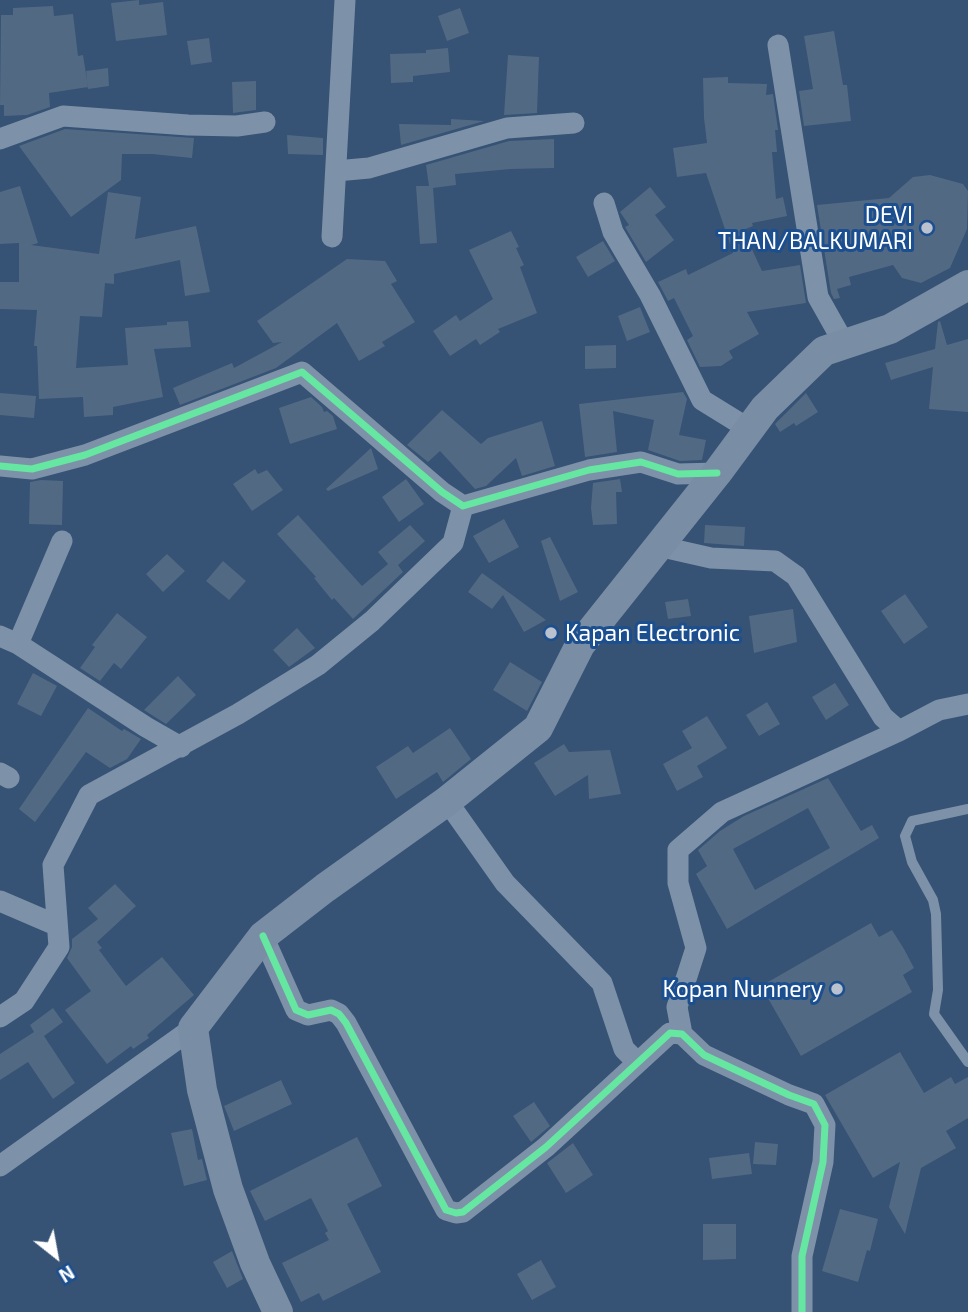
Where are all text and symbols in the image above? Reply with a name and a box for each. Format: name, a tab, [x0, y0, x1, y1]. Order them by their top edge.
place label: DEVI THAN/BALKUMARI	[718, 201, 913, 255]
marker: DEVI THAN/BALKUMARI	[919, 220, 935, 236]
place label: Kapan Electronic	[565, 619, 740, 647]
marker: Kapan Electronic	[543, 625, 559, 641]
place label: Kopan Nunnery	[662, 975, 823, 1003]
marker: Kopan Nunnery	[829, 981, 845, 997]
north arrow	[21, 1221, 91, 1291]
text: N	[55, 1261, 79, 1288]

